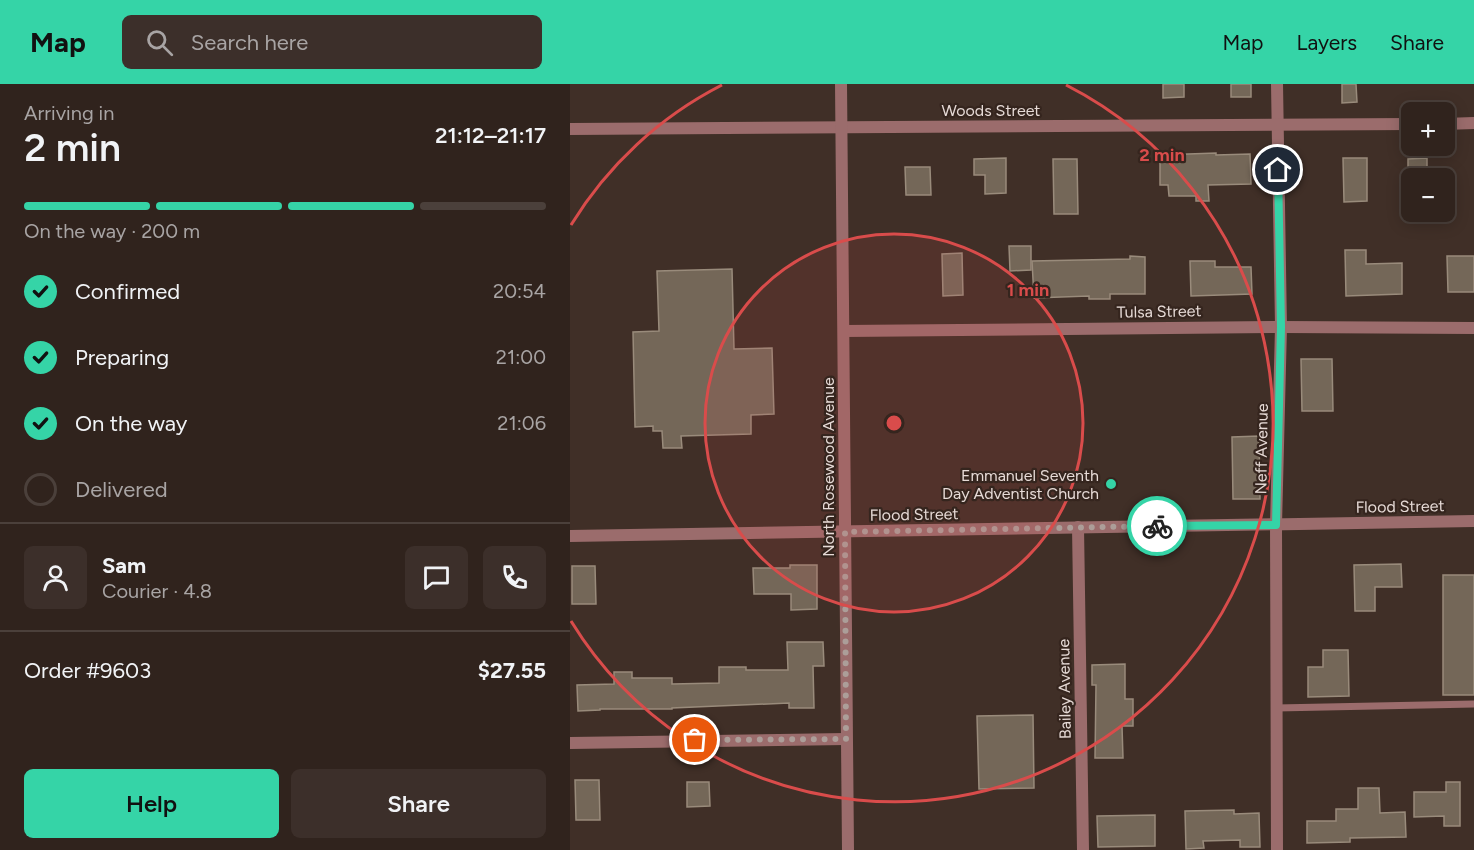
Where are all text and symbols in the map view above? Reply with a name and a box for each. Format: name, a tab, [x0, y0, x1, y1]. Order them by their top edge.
search box	[122, 15, 542, 69]
text: Map	[30, 25, 86, 59]
icon: search	[143, 26, 176, 59]
text: Search here	[191, 29, 308, 56]
text: Map	[1223, 30, 1263, 55]
text: Layers	[1296, 30, 1357, 55]
text: Share	[1390, 30, 1444, 55]
text: Arriving in	[24, 101, 114, 125]
street label: Woods Street	[942, 101, 1040, 120]
map controls	[1401, 102, 1455, 222]
button: +	[1401, 102, 1455, 156]
text: 21:12–21:17	[435, 122, 546, 149]
text: 2 min	[24, 124, 121, 171]
text: 2 min	[1139, 144, 1185, 166]
pin	[1252, 144, 1303, 195]
icon: home	[1261, 153, 1294, 186]
button: −	[1401, 168, 1455, 222]
text: On the way · 200 m	[24, 219, 200, 243]
icon: check	[24, 275, 57, 308]
text: Confirmed	[75, 278, 180, 305]
text: 20:54	[493, 279, 546, 303]
text: 1 min	[1007, 279, 1049, 301]
street label: Tulsa Street	[1116, 301, 1202, 322]
icon: check	[24, 341, 57, 374]
text: Preparing	[75, 344, 169, 371]
text: 21:00	[496, 345, 546, 369]
street label: North Rosewood Avenue	[819, 377, 838, 557]
street label: Neff Avenue	[1251, 403, 1272, 495]
icon: check	[24, 407, 57, 440]
text: On the way	[75, 410, 187, 437]
text: 21:06	[497, 411, 546, 435]
centre of rings	[884, 413, 904, 433]
place label: Emmanuel Seventh Day Adventist Church	[942, 466, 1099, 503]
text: Delivered	[75, 476, 168, 503]
marker: Emmanuel Seventh Day Adventist Church	[1104, 477, 1118, 491]
courier	[1127, 496, 1187, 556]
street label: Flood Street	[1355, 496, 1445, 517]
street label: Flood Street	[869, 504, 959, 525]
icon: bike	[1141, 510, 1174, 543]
button: person	[24, 546, 87, 609]
button: chat	[405, 546, 468, 609]
button: phone	[483, 546, 546, 609]
text: Sam	[102, 552, 146, 579]
text: Courier · 4.8	[102, 579, 212, 603]
street label: Bailey Avenue	[1054, 638, 1075, 739]
text: Order #9603	[24, 657, 151, 684]
text: $27.55	[478, 657, 546, 684]
pin	[669, 714, 720, 765]
icon: bag	[678, 723, 711, 756]
button: Help	[24, 769, 279, 838]
button: Share	[291, 769, 546, 838]

